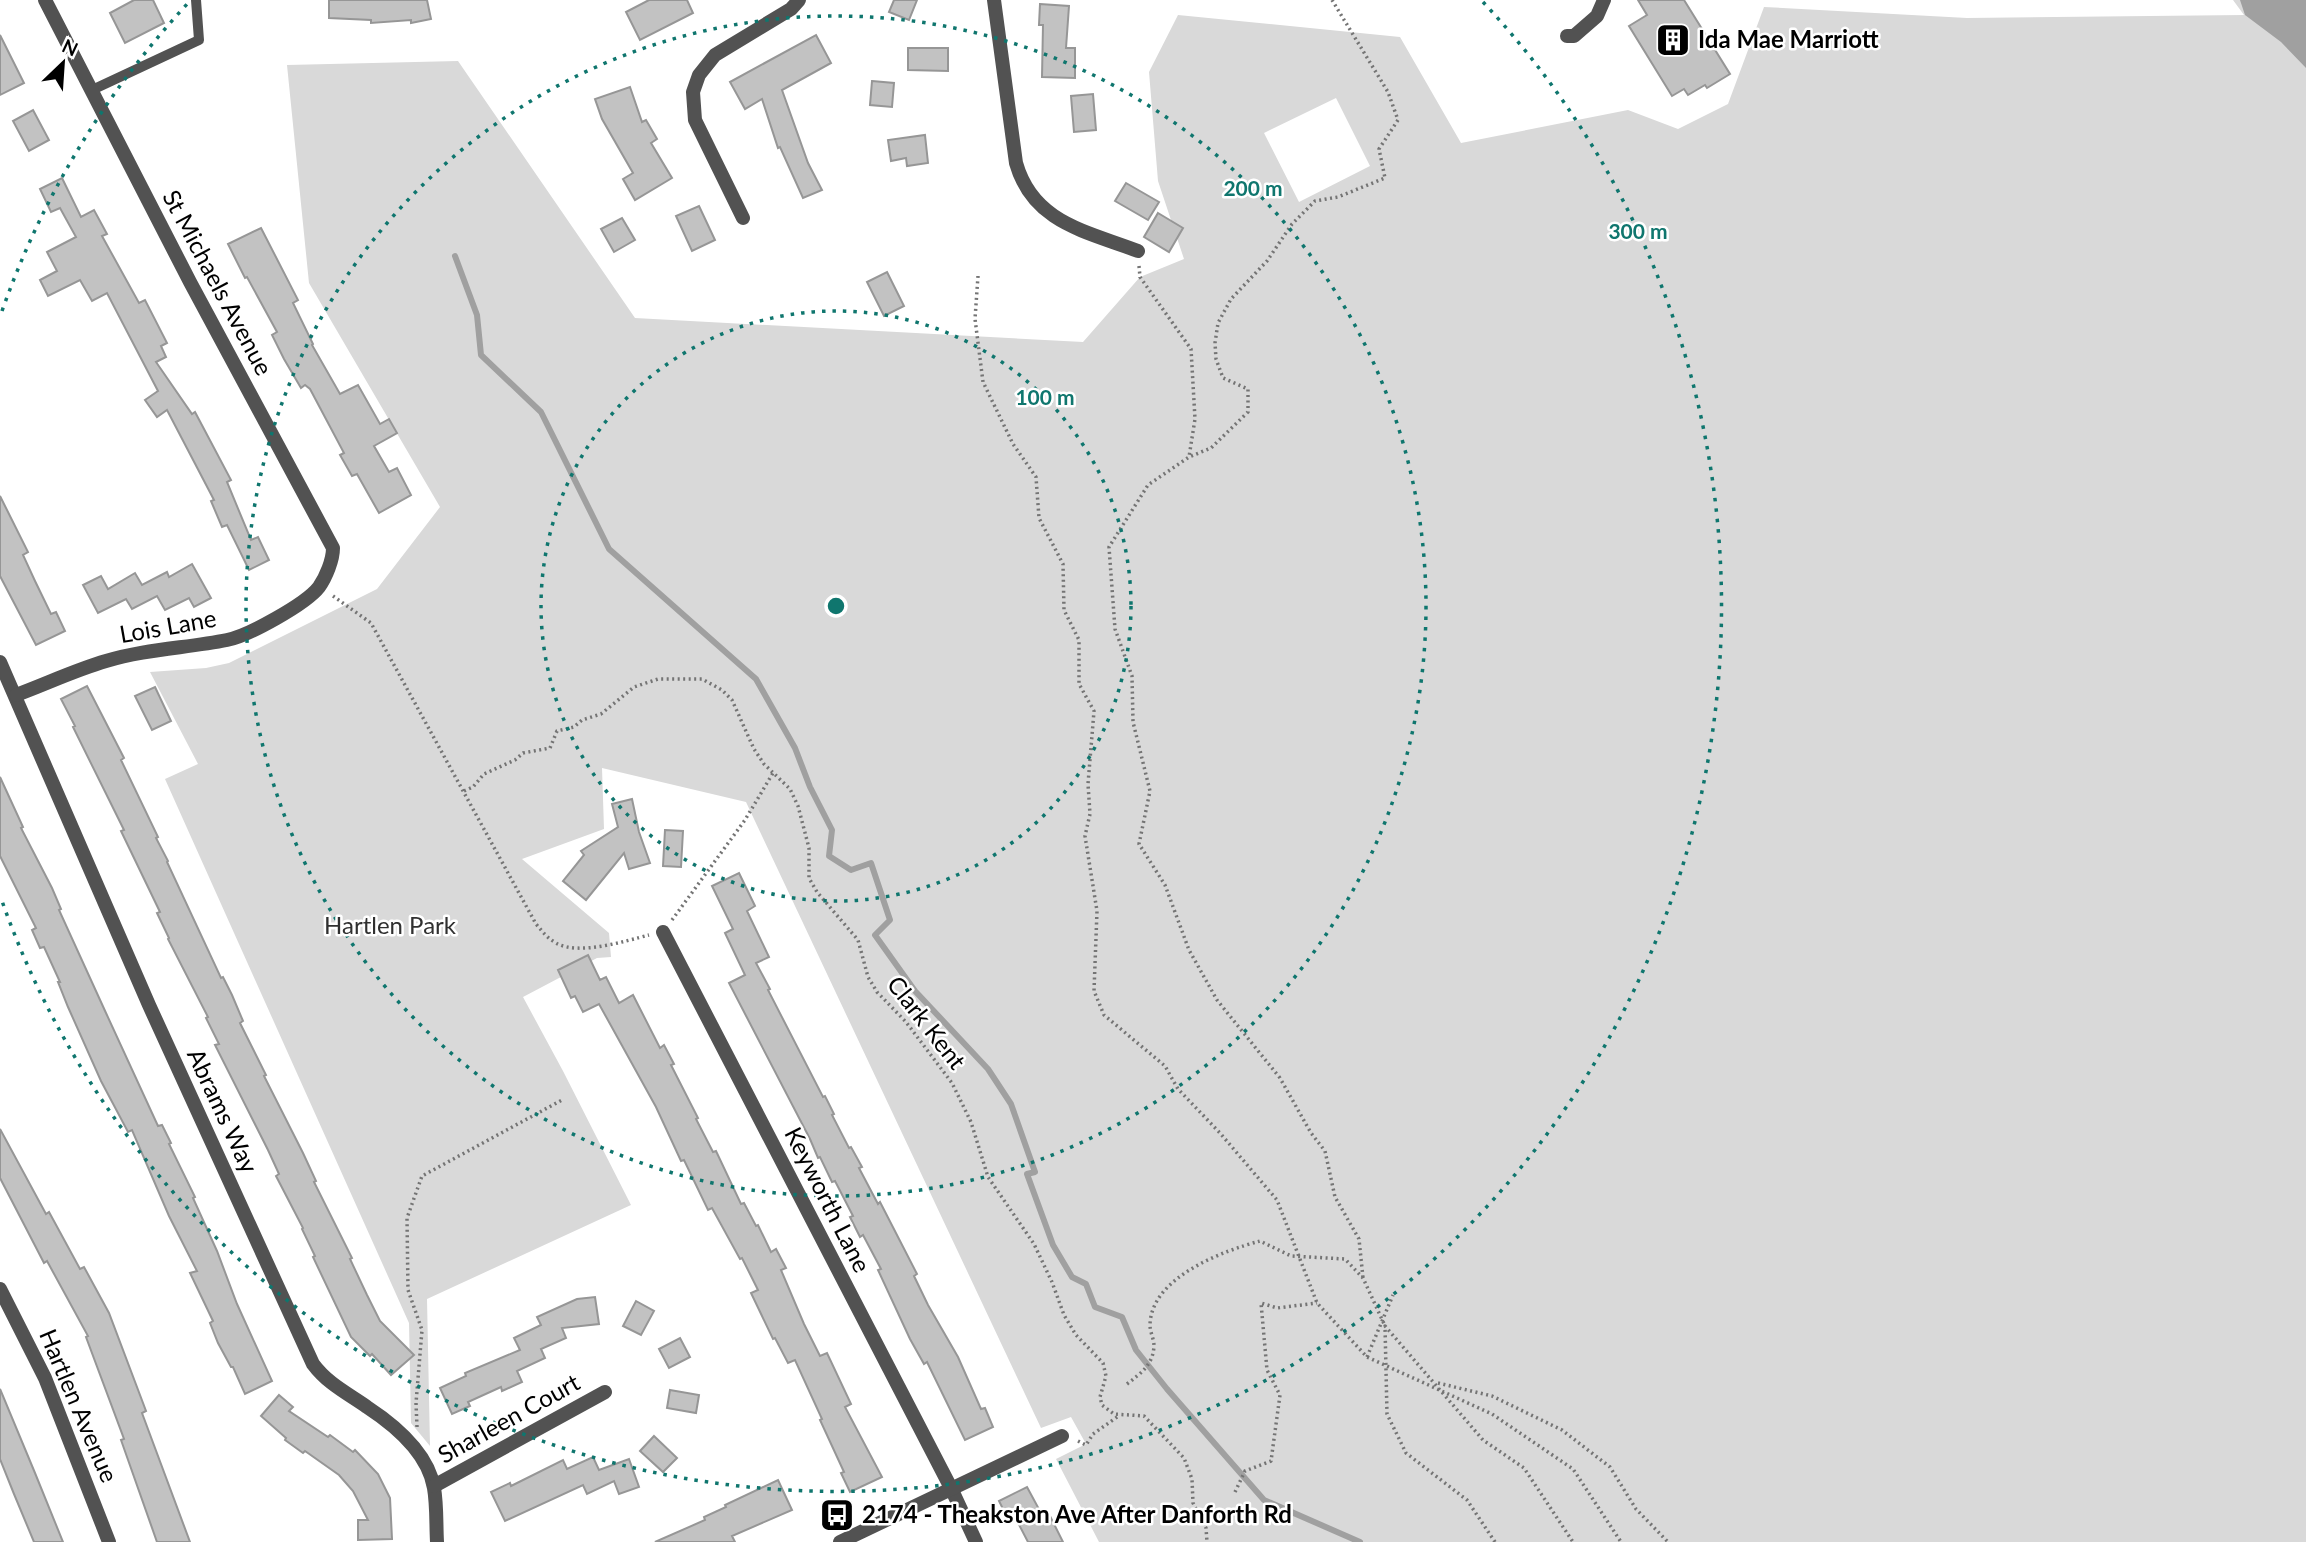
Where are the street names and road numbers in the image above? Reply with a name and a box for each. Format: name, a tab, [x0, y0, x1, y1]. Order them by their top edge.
street label: St Michaels Avenue	[157, 185, 279, 380]
street label: Lois Lane	[117, 603, 218, 648]
street label: Clark Kent	[882, 970, 973, 1075]
street label: Abrams Way	[182, 1044, 265, 1178]
street label: Keyworth Lane	[779, 1122, 877, 1277]
street label: Hartlen Avenue	[34, 1324, 125, 1486]
street label: Sharleen Court	[432, 1367, 585, 1469]

